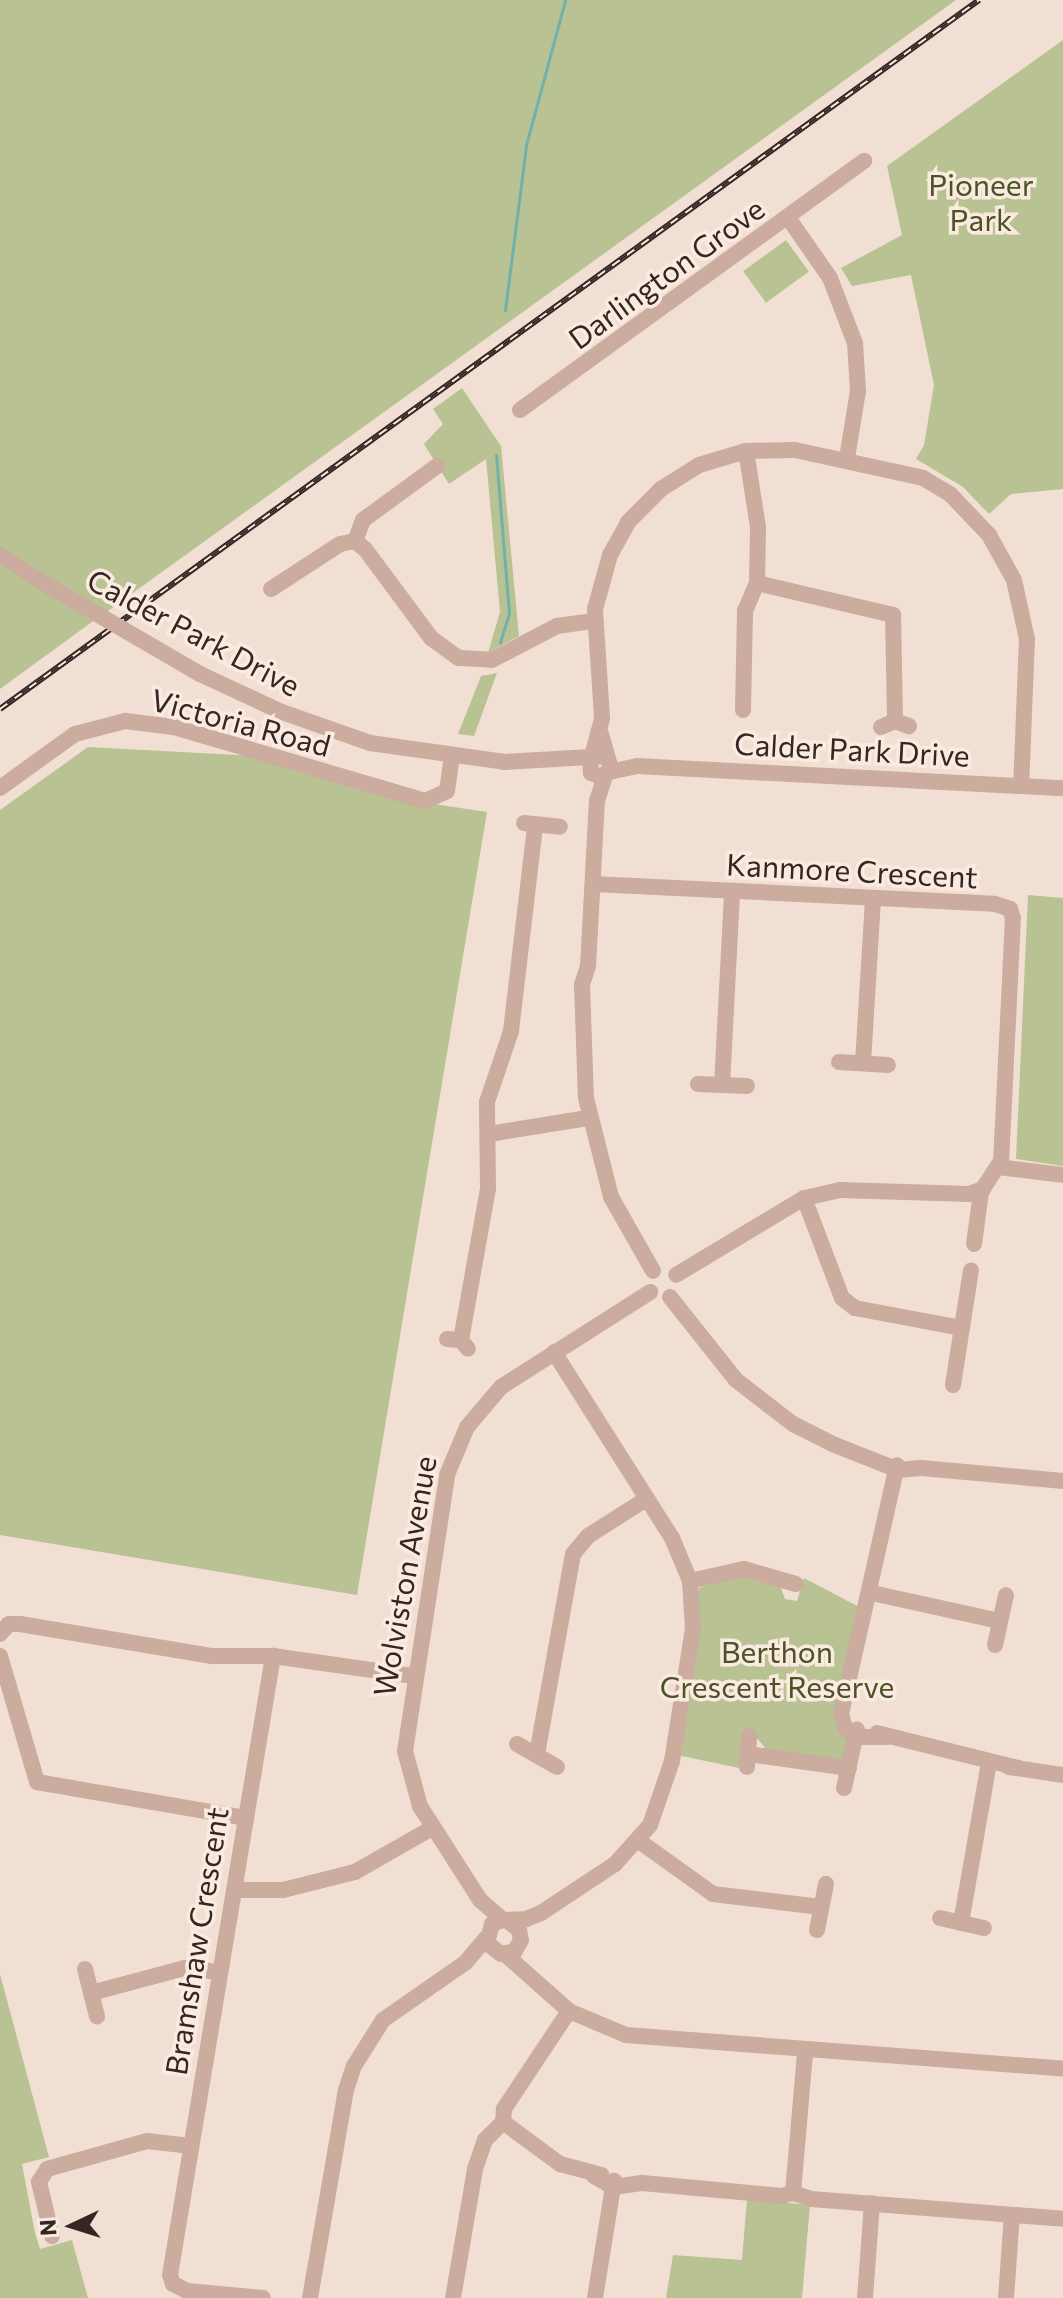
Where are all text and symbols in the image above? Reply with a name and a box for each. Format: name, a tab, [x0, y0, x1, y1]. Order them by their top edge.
park label: Pioneer Park	[928, 166, 1034, 236]
street label: Darlington Grove	[561, 190, 771, 356]
street label: Calder Park Drive	[81, 561, 307, 703]
street label: Victoria Road	[147, 681, 335, 763]
street label: Calder Park Drive	[733, 725, 971, 773]
street label: Kanmore Crescent	[725, 845, 979, 895]
street label: Wolviston Avenue	[365, 1453, 443, 1699]
park label: Berthon Crescent Reserve	[660, 1633, 894, 1704]
street label: Bramshaw Crescent	[157, 1805, 235, 2077]
north arrow	[32, 2186, 112, 2266]
text: N	[34, 2219, 62, 2237]

